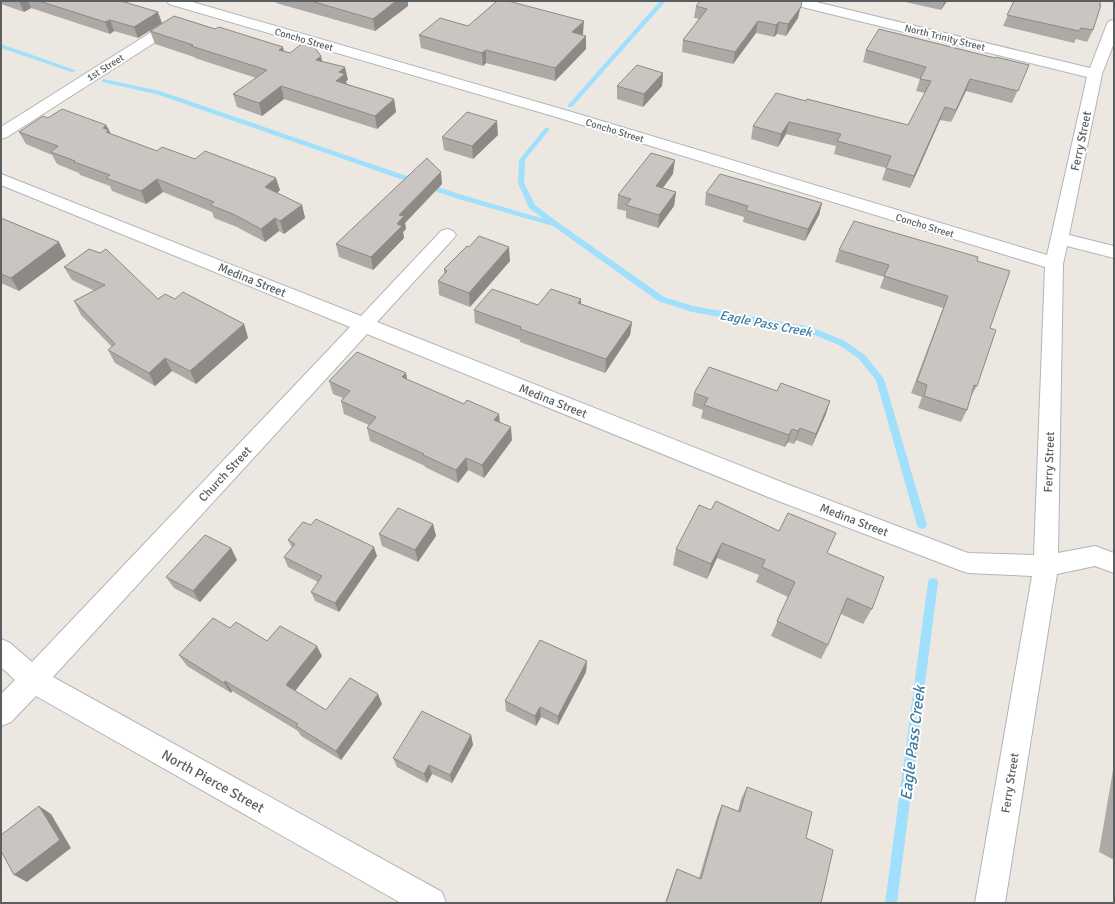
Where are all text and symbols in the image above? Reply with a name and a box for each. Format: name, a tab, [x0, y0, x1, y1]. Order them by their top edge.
street label: North Trinity Street	[903, 22, 987, 54]
street label: Concho Street	[273, 26, 335, 54]
street label: 1st Street	[85, 51, 127, 84]
street label: Ferry Street	[1068, 110, 1095, 172]
street label: Concho Street	[584, 116, 646, 146]
street label: Concho Street	[894, 211, 956, 241]
street label: Medina Street	[216, 260, 288, 301]
water label: Eagle Pass Creek	[718, 307, 815, 341]
street label: Medina Street	[517, 381, 589, 422]
street label: Ferry Street	[1041, 431, 1058, 493]
street label: Church Street	[196, 443, 255, 505]
street label: Medina Street	[818, 501, 890, 540]
water label: Eagle Pass Creek	[896, 683, 930, 801]
street label: North Pierce Street	[159, 746, 267, 817]
street label: Ferry Street	[998, 752, 1023, 814]

